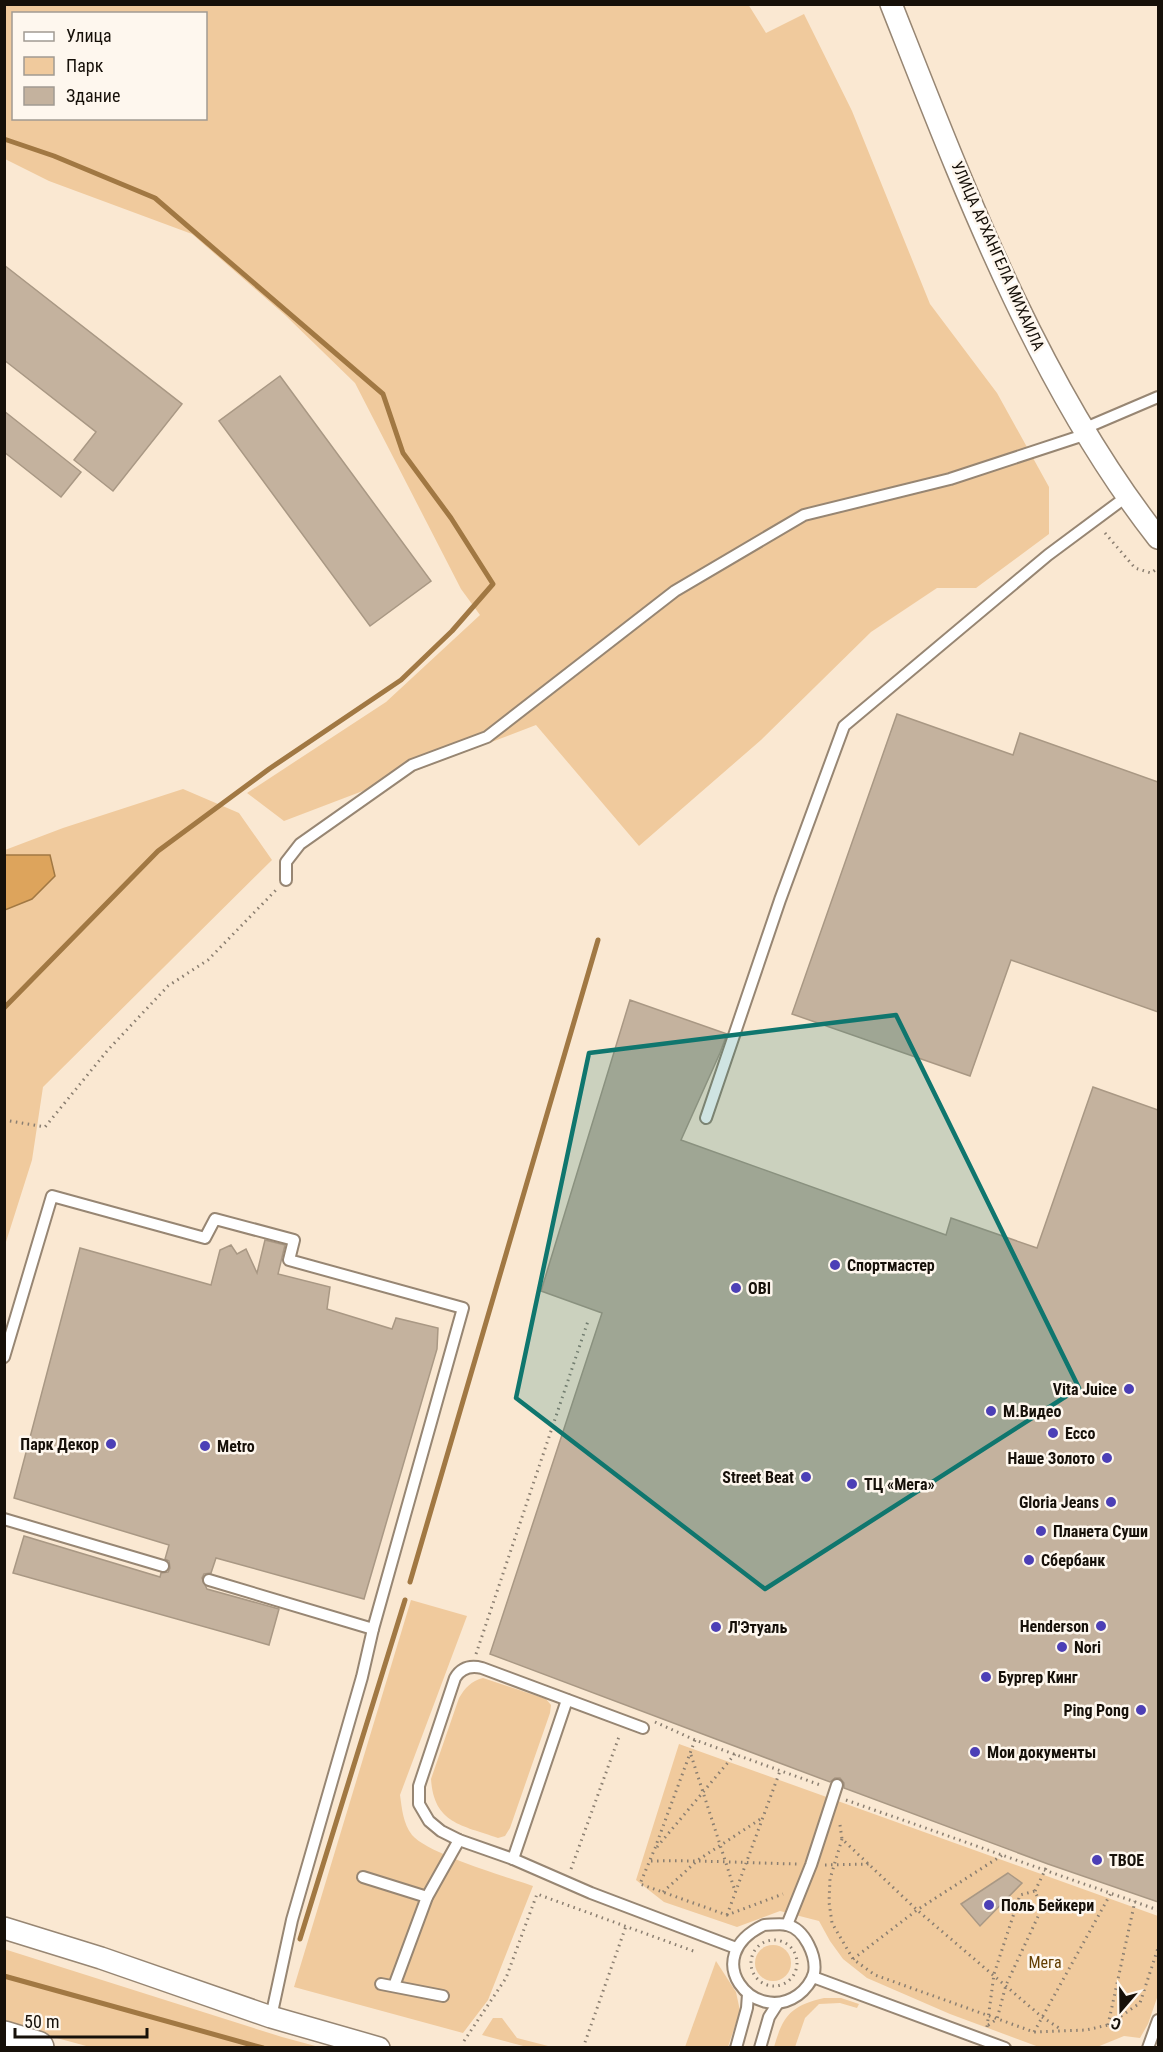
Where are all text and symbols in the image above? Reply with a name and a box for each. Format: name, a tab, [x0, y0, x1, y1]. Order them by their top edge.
legend	[12, 12, 207, 120]
text: Улица	[66, 25, 112, 46]
text: Парк	[66, 55, 104, 76]
text: Здание	[66, 85, 120, 106]
street label: УЛИЦА АРХАНГЕЛА МИХАИЛА	[948, 158, 1048, 354]
place label: Спортмастер	[847, 1256, 935, 1275]
marker: Спортмастер	[828, 1258, 842, 1272]
place label: OBI	[748, 1279, 771, 1298]
marker: OBI	[729, 1281, 743, 1295]
place label: Vita Juice	[1053, 1380, 1117, 1399]
marker: Vita Juice	[1122, 1382, 1136, 1396]
place label: М.Видео	[1003, 1402, 1061, 1421]
marker: М.Видео	[984, 1404, 998, 1418]
place label: Ecco	[1065, 1424, 1095, 1443]
marker: Ecco	[1046, 1426, 1060, 1440]
place label: Парк Декор	[20, 1435, 99, 1454]
marker: Парк Декор	[104, 1437, 118, 1451]
place label: Metro	[217, 1437, 255, 1456]
marker: Metro	[198, 1439, 212, 1453]
place label: Наше Золото	[1008, 1449, 1095, 1468]
marker: Наше Золото	[1100, 1451, 1114, 1465]
place label: Street Beat	[722, 1468, 794, 1487]
marker: Street Beat	[799, 1470, 813, 1484]
place label: ТЦ «Мега»	[864, 1475, 935, 1494]
marker: ТЦ «Мега»	[845, 1477, 859, 1491]
place label: Gloria Jeans	[1019, 1493, 1099, 1512]
marker: Gloria Jeans	[1104, 1495, 1118, 1509]
place label: Планета Суши	[1053, 1522, 1148, 1541]
marker: Планета Суши	[1034, 1524, 1048, 1538]
place label: Сбербанк	[1041, 1551, 1105, 1570]
marker: Сбербанк	[1022, 1553, 1036, 1567]
place label: Henderson	[1020, 1617, 1089, 1636]
place label: Л'Этуаль	[728, 1618, 787, 1637]
marker: Henderson	[1094, 1619, 1108, 1633]
marker: Л'Этуаль	[709, 1620, 723, 1634]
place label: Nori	[1074, 1638, 1101, 1657]
marker: Nori	[1055, 1640, 1069, 1654]
place label: Бургер Кинг	[998, 1668, 1078, 1687]
marker: Бургер Кинг	[979, 1670, 993, 1684]
place label: Ping Pong	[1063, 1701, 1129, 1720]
marker: Ping Pong	[1134, 1703, 1148, 1717]
place label: Мои документы	[987, 1743, 1096, 1762]
marker: Мои документы	[968, 1745, 982, 1759]
place label: ТВОЕ	[1109, 1851, 1144, 1870]
marker: ТВОЕ	[1090, 1853, 1104, 1867]
place label: Поль Бейкери	[1001, 1896, 1094, 1915]
marker: Поль Бейкери	[982, 1898, 996, 1912]
park label: Мега	[1028, 1953, 1062, 1972]
north arrow	[1091, 1980, 1151, 2040]
scale bar	[15, 2001, 147, 2039]
text: 50 m	[24, 2011, 59, 2032]
text: С	[1109, 2013, 1124, 2034]

